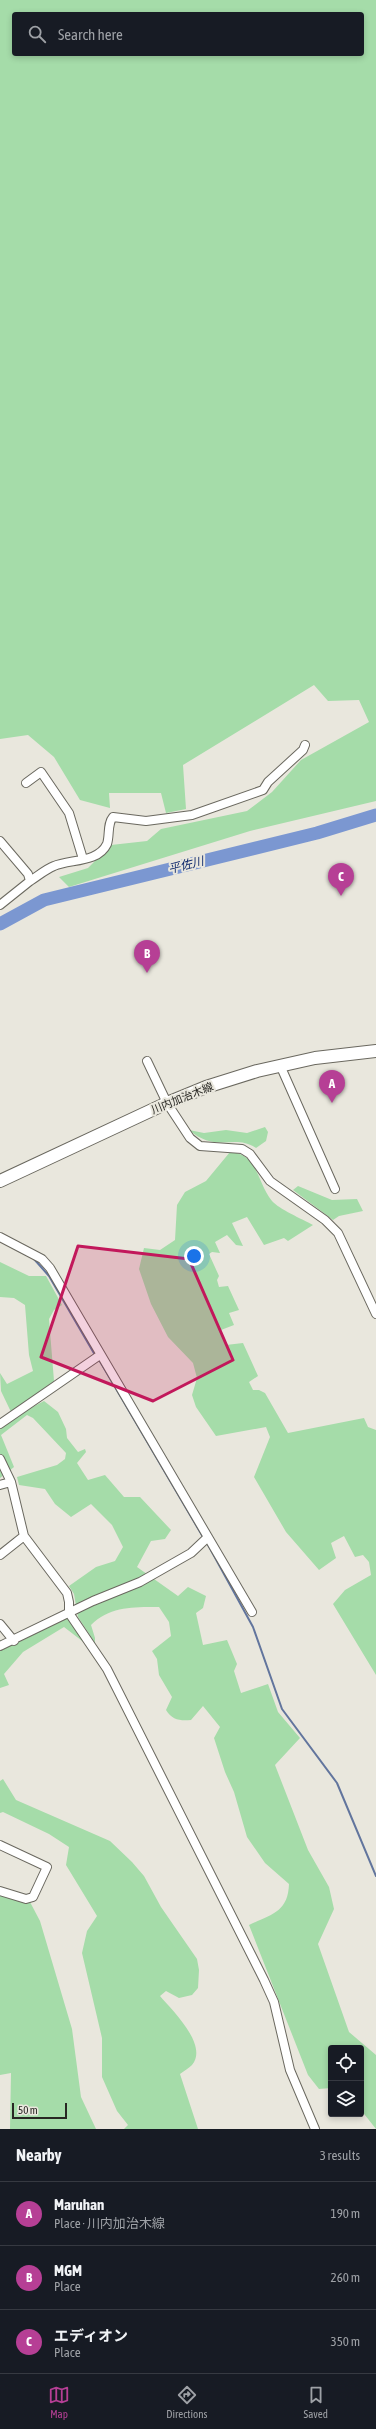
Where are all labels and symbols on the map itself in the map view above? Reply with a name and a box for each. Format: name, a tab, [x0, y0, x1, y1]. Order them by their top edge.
water label: 平佐川	[167, 853, 207, 876]
pin: C	[328, 863, 354, 896]
pin: B	[134, 940, 160, 973]
pin: A	[319, 1070, 345, 1103]
street label: 川内加治木線	[149, 1080, 215, 1116]
your location	[184, 1246, 204, 1266]
scale bar	[12, 2101, 67, 2120]

